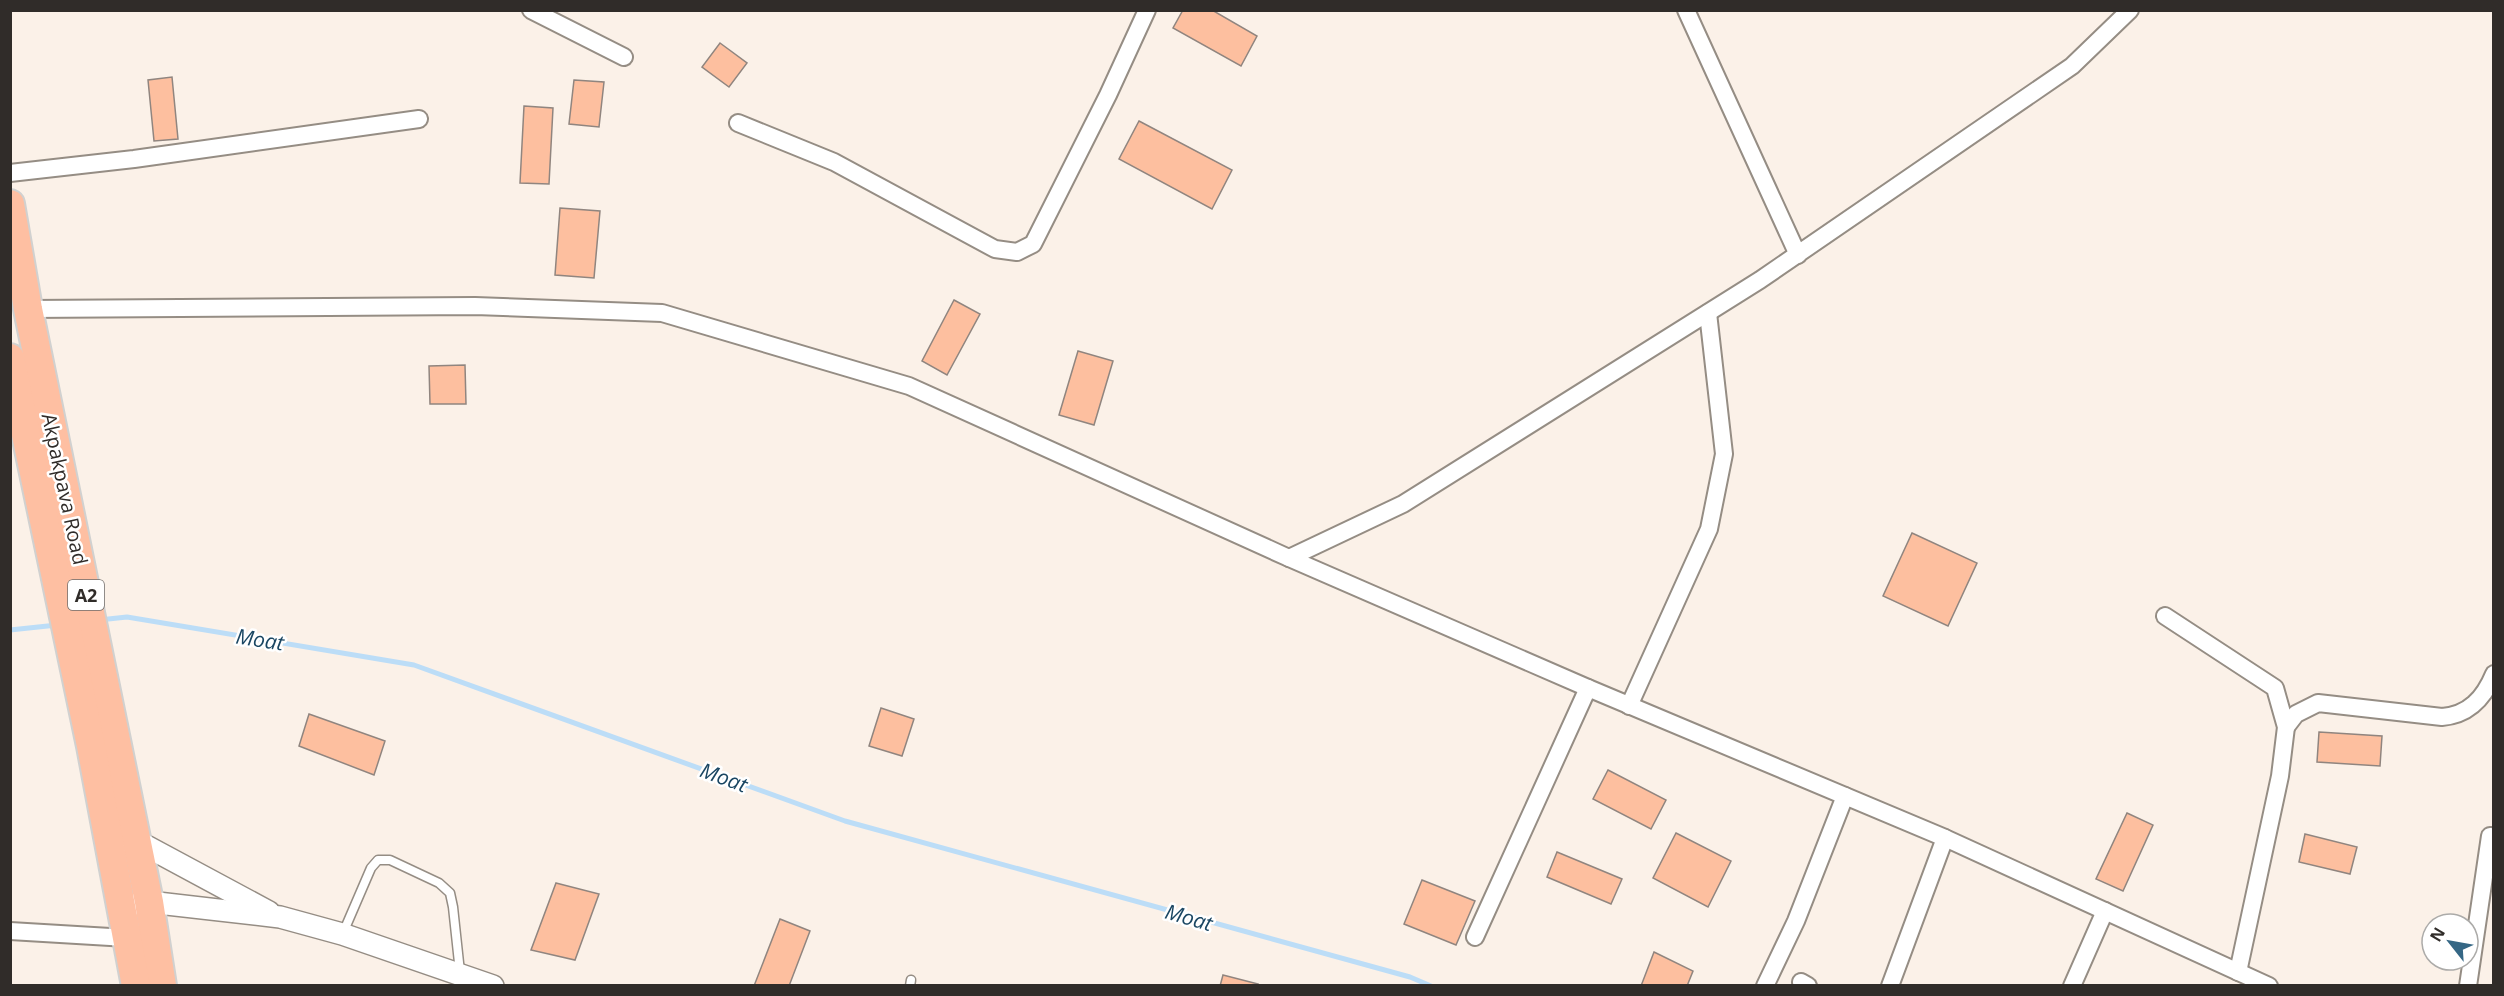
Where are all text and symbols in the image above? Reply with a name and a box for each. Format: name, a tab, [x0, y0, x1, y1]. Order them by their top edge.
street label: Akpakpava Road	[36, 411, 94, 567]
road number: A2	[68, 580, 104, 610]
water label: Moat	[234, 621, 287, 657]
water label: Moat	[697, 756, 752, 799]
water label: Moat	[1162, 897, 1217, 937]
north arrow	[2420, 912, 2480, 972]
text: N	[2424, 923, 2450, 946]

